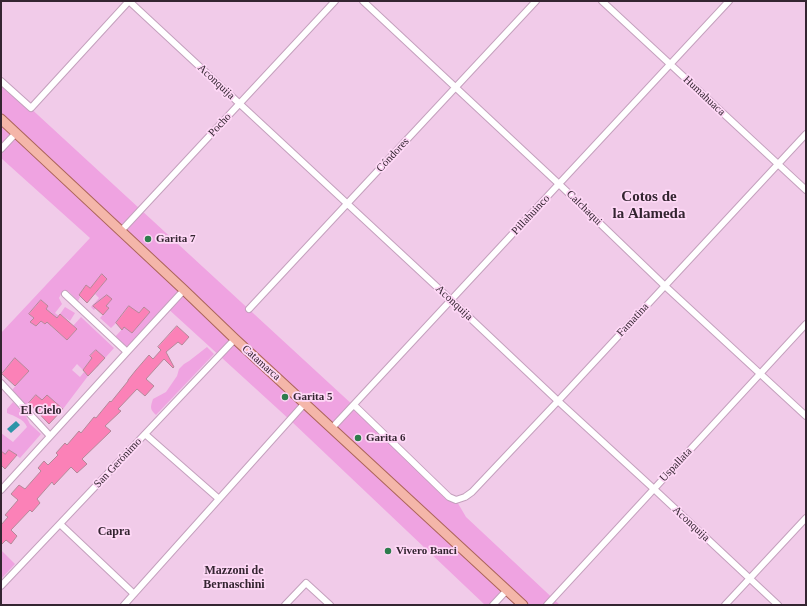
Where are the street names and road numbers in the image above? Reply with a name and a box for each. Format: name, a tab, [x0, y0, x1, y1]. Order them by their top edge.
street label: Aconquija	[195, 62, 237, 102]
street label: Humahuaca	[680, 73, 728, 119]
street label: Pocho	[206, 110, 234, 140]
street label: Cóndores	[374, 135, 412, 175]
street label: Calchaqui	[563, 188, 605, 228]
street label: Pillahuinco	[509, 192, 553, 238]
street label: Aconquija	[433, 283, 475, 323]
street label: Famatina	[614, 301, 652, 339]
street label: Catamarca	[239, 342, 283, 384]
street label: San Gerónimo	[91, 435, 145, 491]
street label: Uspallata	[657, 445, 695, 485]
street label: Aconquija	[670, 504, 712, 544]

